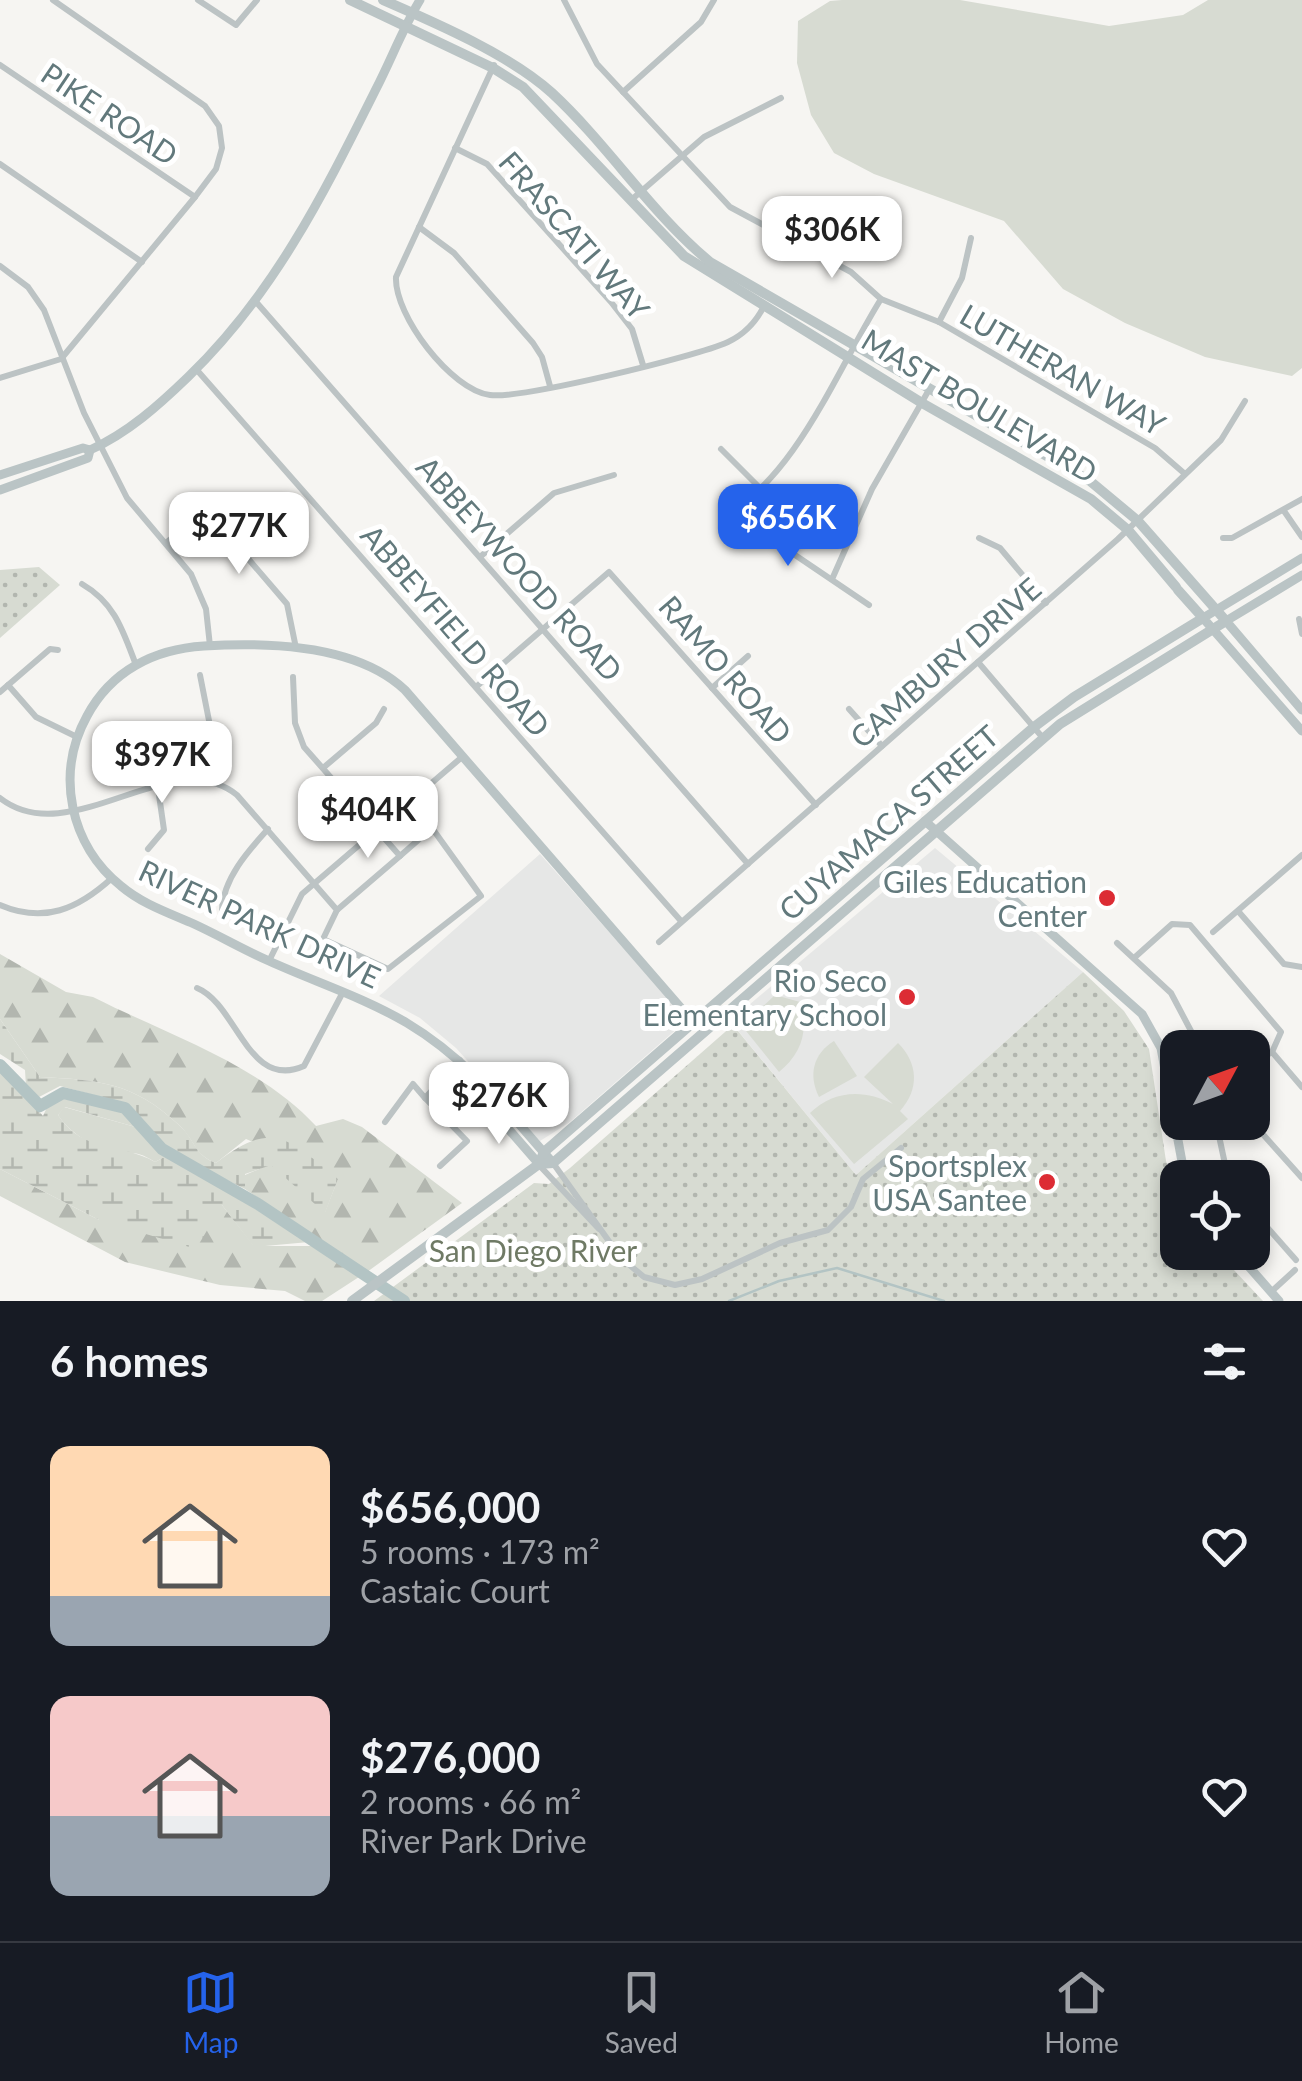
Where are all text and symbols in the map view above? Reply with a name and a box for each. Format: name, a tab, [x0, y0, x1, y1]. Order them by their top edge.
street label: PIKE ROAD	[35, 54, 185, 172]
street label: FRASCATI WAY	[492, 144, 658, 327]
pin: $306K	[762, 196, 902, 281]
text: $306K	[784, 209, 880, 248]
street label: LUTHERAN WAY	[954, 296, 1172, 442]
street label: MAST BOULEVARD	[856, 321, 1104, 489]
street label: ABBEYWOOD ROAD	[410, 448, 630, 688]
pin: $656K	[718, 484, 858, 569]
pin: $277K	[169, 492, 309, 577]
text: $656K	[740, 497, 836, 536]
text: $277K	[191, 505, 287, 544]
street label: ABBEYFIELD ROAD	[354, 517, 558, 743]
street label: CAMBURY DRIVE	[842, 570, 1048, 754]
street label: RAMO ROAD	[652, 588, 800, 750]
street label: CUYAMACA STREET	[771, 717, 1005, 927]
pin: $397K	[92, 721, 232, 806]
text: $397K	[114, 734, 210, 773]
pin: $404K	[298, 776, 438, 861]
text: $404K	[320, 789, 416, 828]
street label: RIVER PARK DRIVE	[134, 851, 386, 995]
place label: Giles Education Center	[883, 863, 1087, 933]
marker: Giles Education Center	[1096, 887, 1118, 909]
place label: Rio Seco Elementary School	[642, 962, 887, 1032]
marker: Rio Seco Elementary School	[896, 986, 918, 1008]
north arrow	[1160, 1030, 1270, 1140]
map controls	[1160, 1030, 1270, 1270]
pin: $276K	[429, 1062, 569, 1147]
text: $276K	[451, 1075, 547, 1114]
place label: Sportsplex USA Santee	[872, 1147, 1027, 1217]
button: locate	[1160, 1160, 1270, 1270]
marker: Sportsplex USA Santee	[1036, 1171, 1058, 1193]
park label: San Diego River	[429, 1232, 637, 1268]
icon: filters	[1197, 1334, 1252, 1389]
text: 6 homes	[50, 1336, 208, 1386]
text: $656,000	[360, 1482, 540, 1532]
icon: home	[130, 1486, 250, 1606]
icon: heart	[1197, 1519, 1252, 1574]
text: 5 rooms · 173 m²	[360, 1532, 600, 1571]
text: Castaic Court	[360, 1571, 550, 1610]
text: $276,000	[360, 1732, 540, 1782]
icon: home	[130, 1736, 250, 1856]
icon: heart	[1197, 1769, 1252, 1824]
text: 2 rooms · 66 m²	[360, 1782, 581, 1821]
text: River Park Drive	[360, 1821, 587, 1860]
tab: Map	[183, 1965, 238, 2059]
tab: Saved	[605, 1965, 678, 2059]
tab: Home	[1044, 1965, 1119, 2059]

